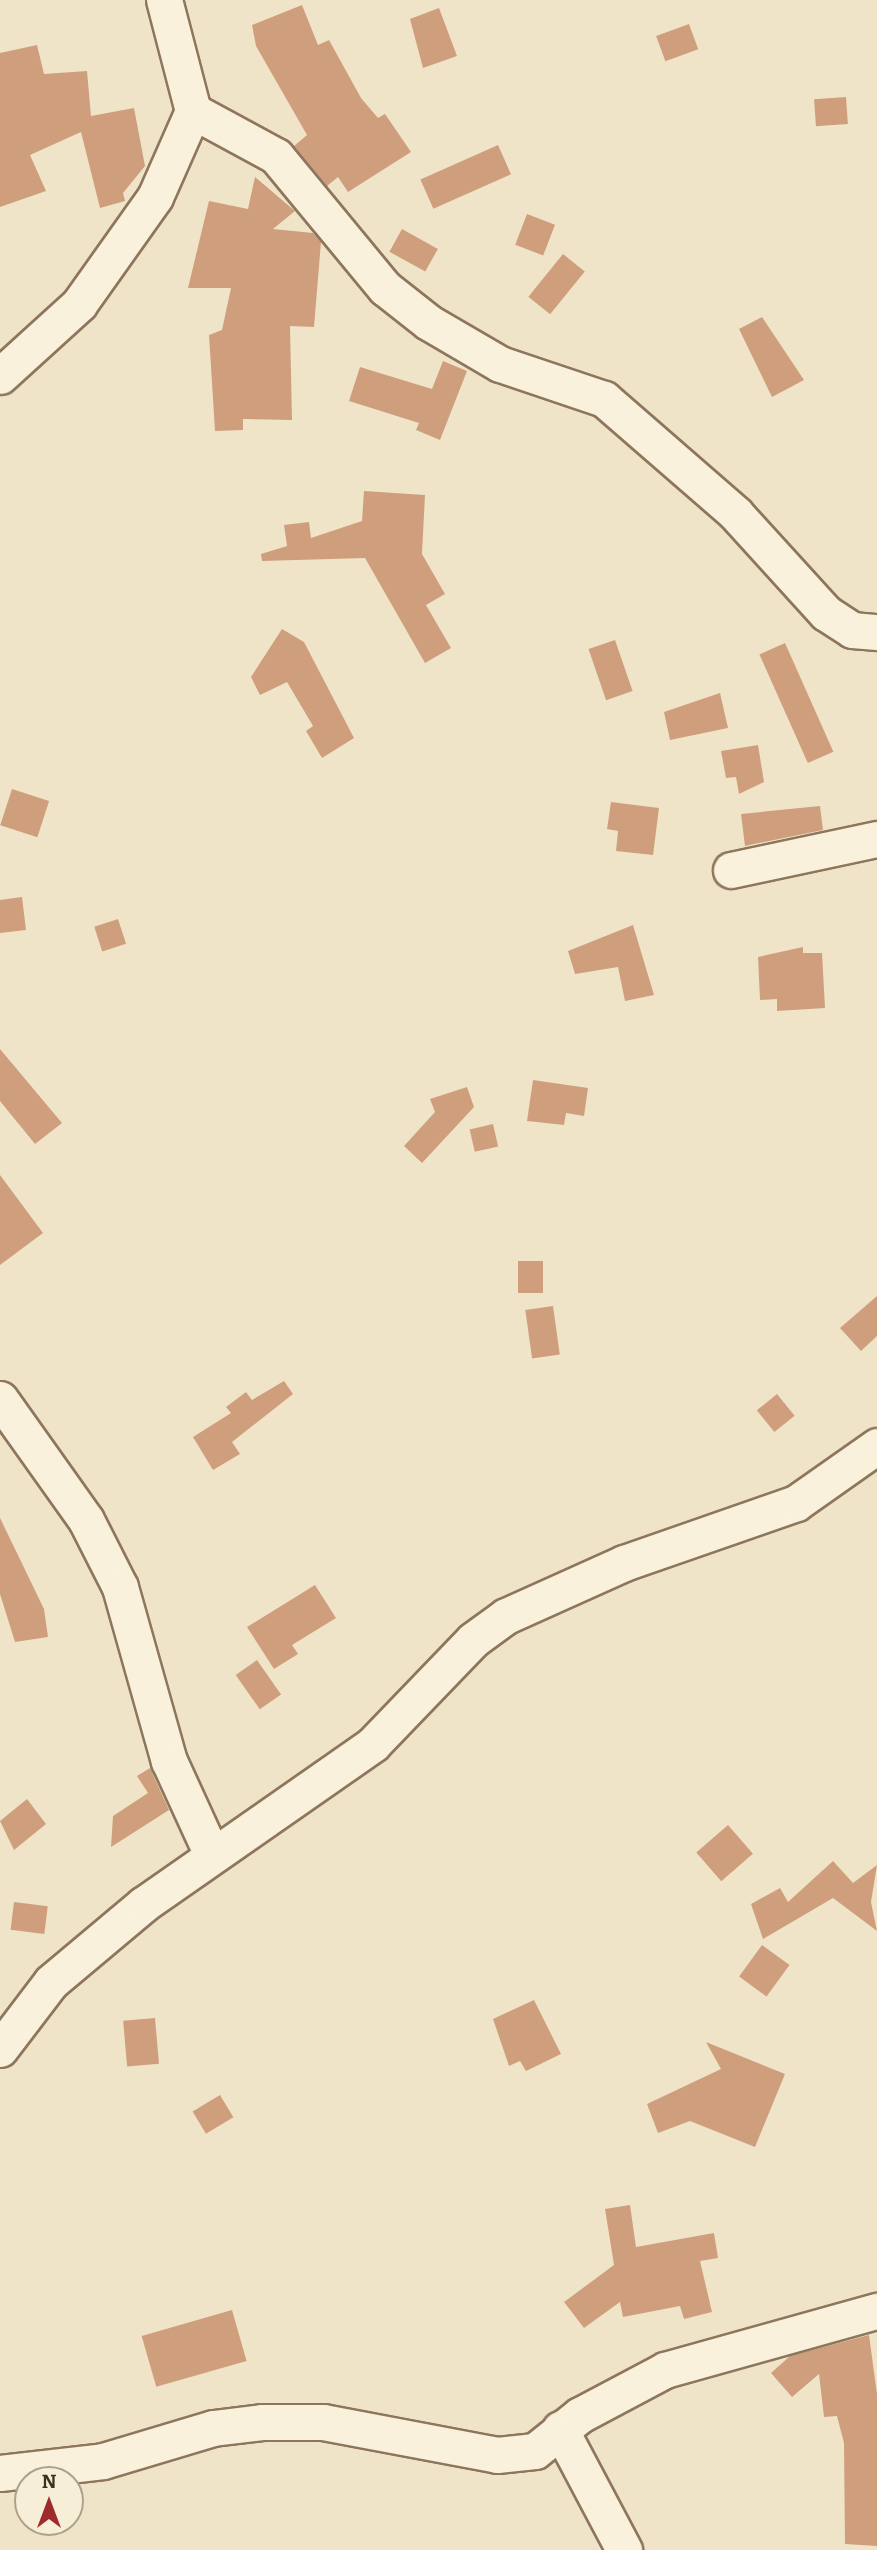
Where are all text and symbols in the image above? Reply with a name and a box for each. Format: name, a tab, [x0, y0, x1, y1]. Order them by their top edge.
north arrow	[14, 2466, 84, 2536]
text: N	[42, 2470, 56, 2493]

